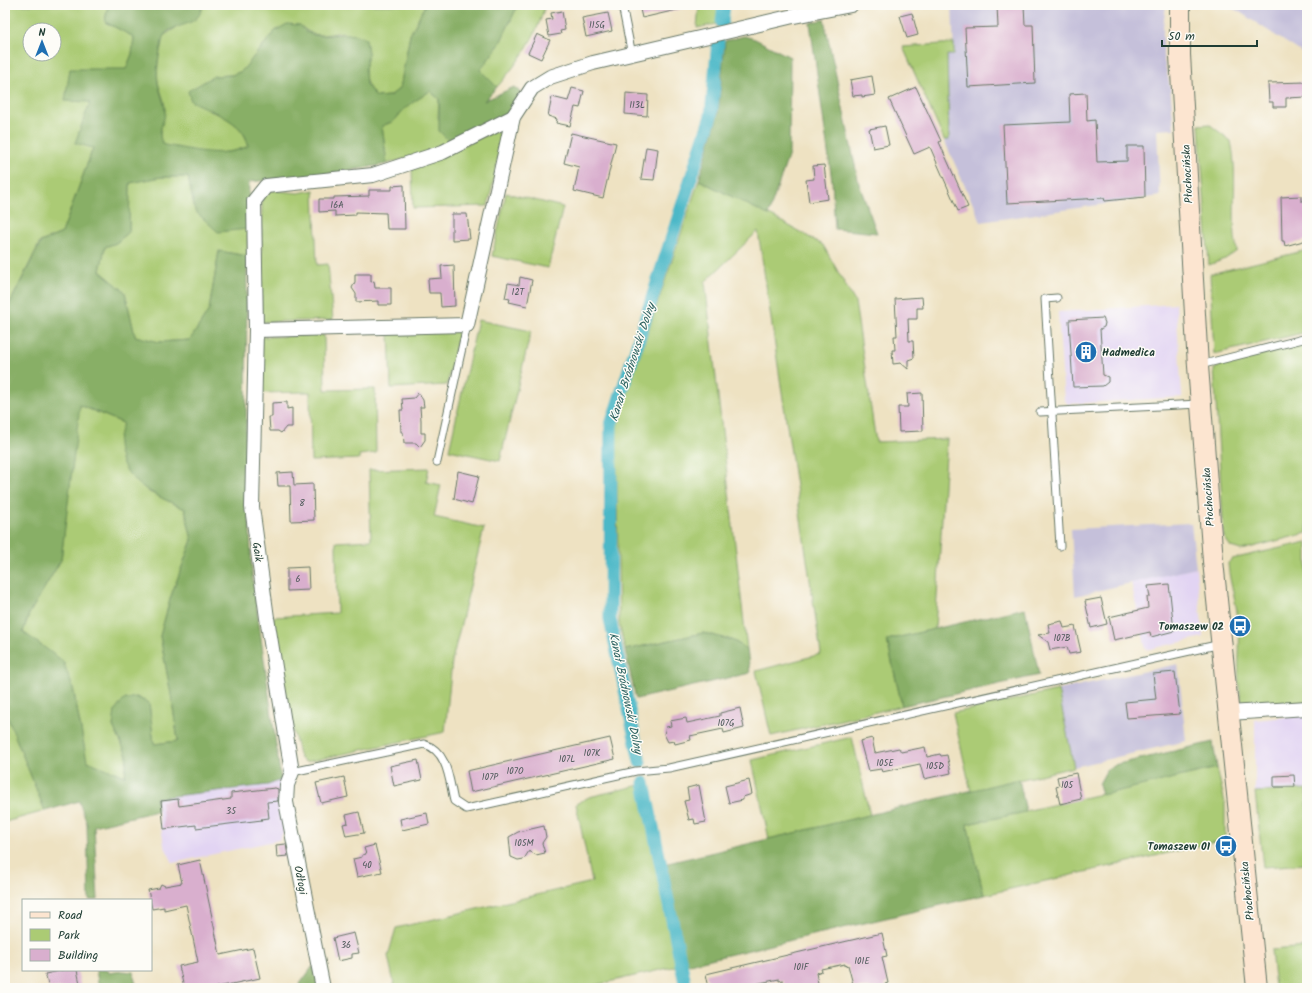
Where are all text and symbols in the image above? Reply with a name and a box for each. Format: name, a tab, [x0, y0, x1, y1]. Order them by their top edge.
house number: 115G	[589, 18, 605, 33]
north arrow	[22, 22, 62, 62]
scale bar	[1162, 22, 1257, 48]
text: N	[39, 24, 46, 42]
text: 50 m	[1168, 27, 1195, 46]
house number: 113L	[629, 98, 645, 113]
street label: Płochocińska	[1177, 144, 1199, 204]
house number: 16A	[330, 198, 344, 213]
house number: 12T	[512, 285, 526, 300]
water label: Kanał Bródnowski Dolny	[604, 298, 661, 424]
building icon: Hadmedica	[1073, 339, 1099, 365]
place label: Hadmedica	[1102, 344, 1155, 362]
street label: Płochocińska	[1198, 467, 1220, 527]
house number: 8	[299, 496, 305, 511]
street label: Gaik	[247, 541, 267, 564]
house number: 6	[295, 572, 301, 587]
bus stop icon: Tomaszew 02	[1227, 613, 1253, 639]
place label: Tomaszew 02	[1158, 618, 1224, 636]
water label: Kanał Bródnowski Dolny	[603, 631, 648, 758]
house number: 107B	[1053, 631, 1071, 646]
house number: 107G	[718, 716, 734, 731]
house number: 107K	[584, 746, 601, 761]
house number: 107L	[559, 752, 575, 767]
house number: 105E	[876, 756, 894, 771]
house number: 105D	[926, 759, 944, 774]
house number: 107O	[507, 764, 524, 779]
house number: 107P	[482, 770, 499, 785]
house number: 105	[1061, 778, 1074, 793]
house number: 35	[226, 804, 237, 819]
bus stop icon: Tomaszew 01	[1213, 833, 1239, 859]
house number: 105M	[514, 836, 535, 851]
place label: Tomaszew 01	[1148, 838, 1211, 856]
house number: 40	[362, 858, 372, 873]
street label: Płochocińska	[1236, 861, 1260, 921]
street label: Odłogi	[288, 864, 312, 897]
legend	[22, 899, 152, 971]
text: Road	[58, 906, 83, 925]
text: Park	[58, 926, 80, 945]
house number: 36	[341, 938, 351, 953]
text: Building	[58, 946, 98, 965]
house number: 101E	[854, 954, 870, 969]
house number: 101F	[794, 960, 810, 975]

